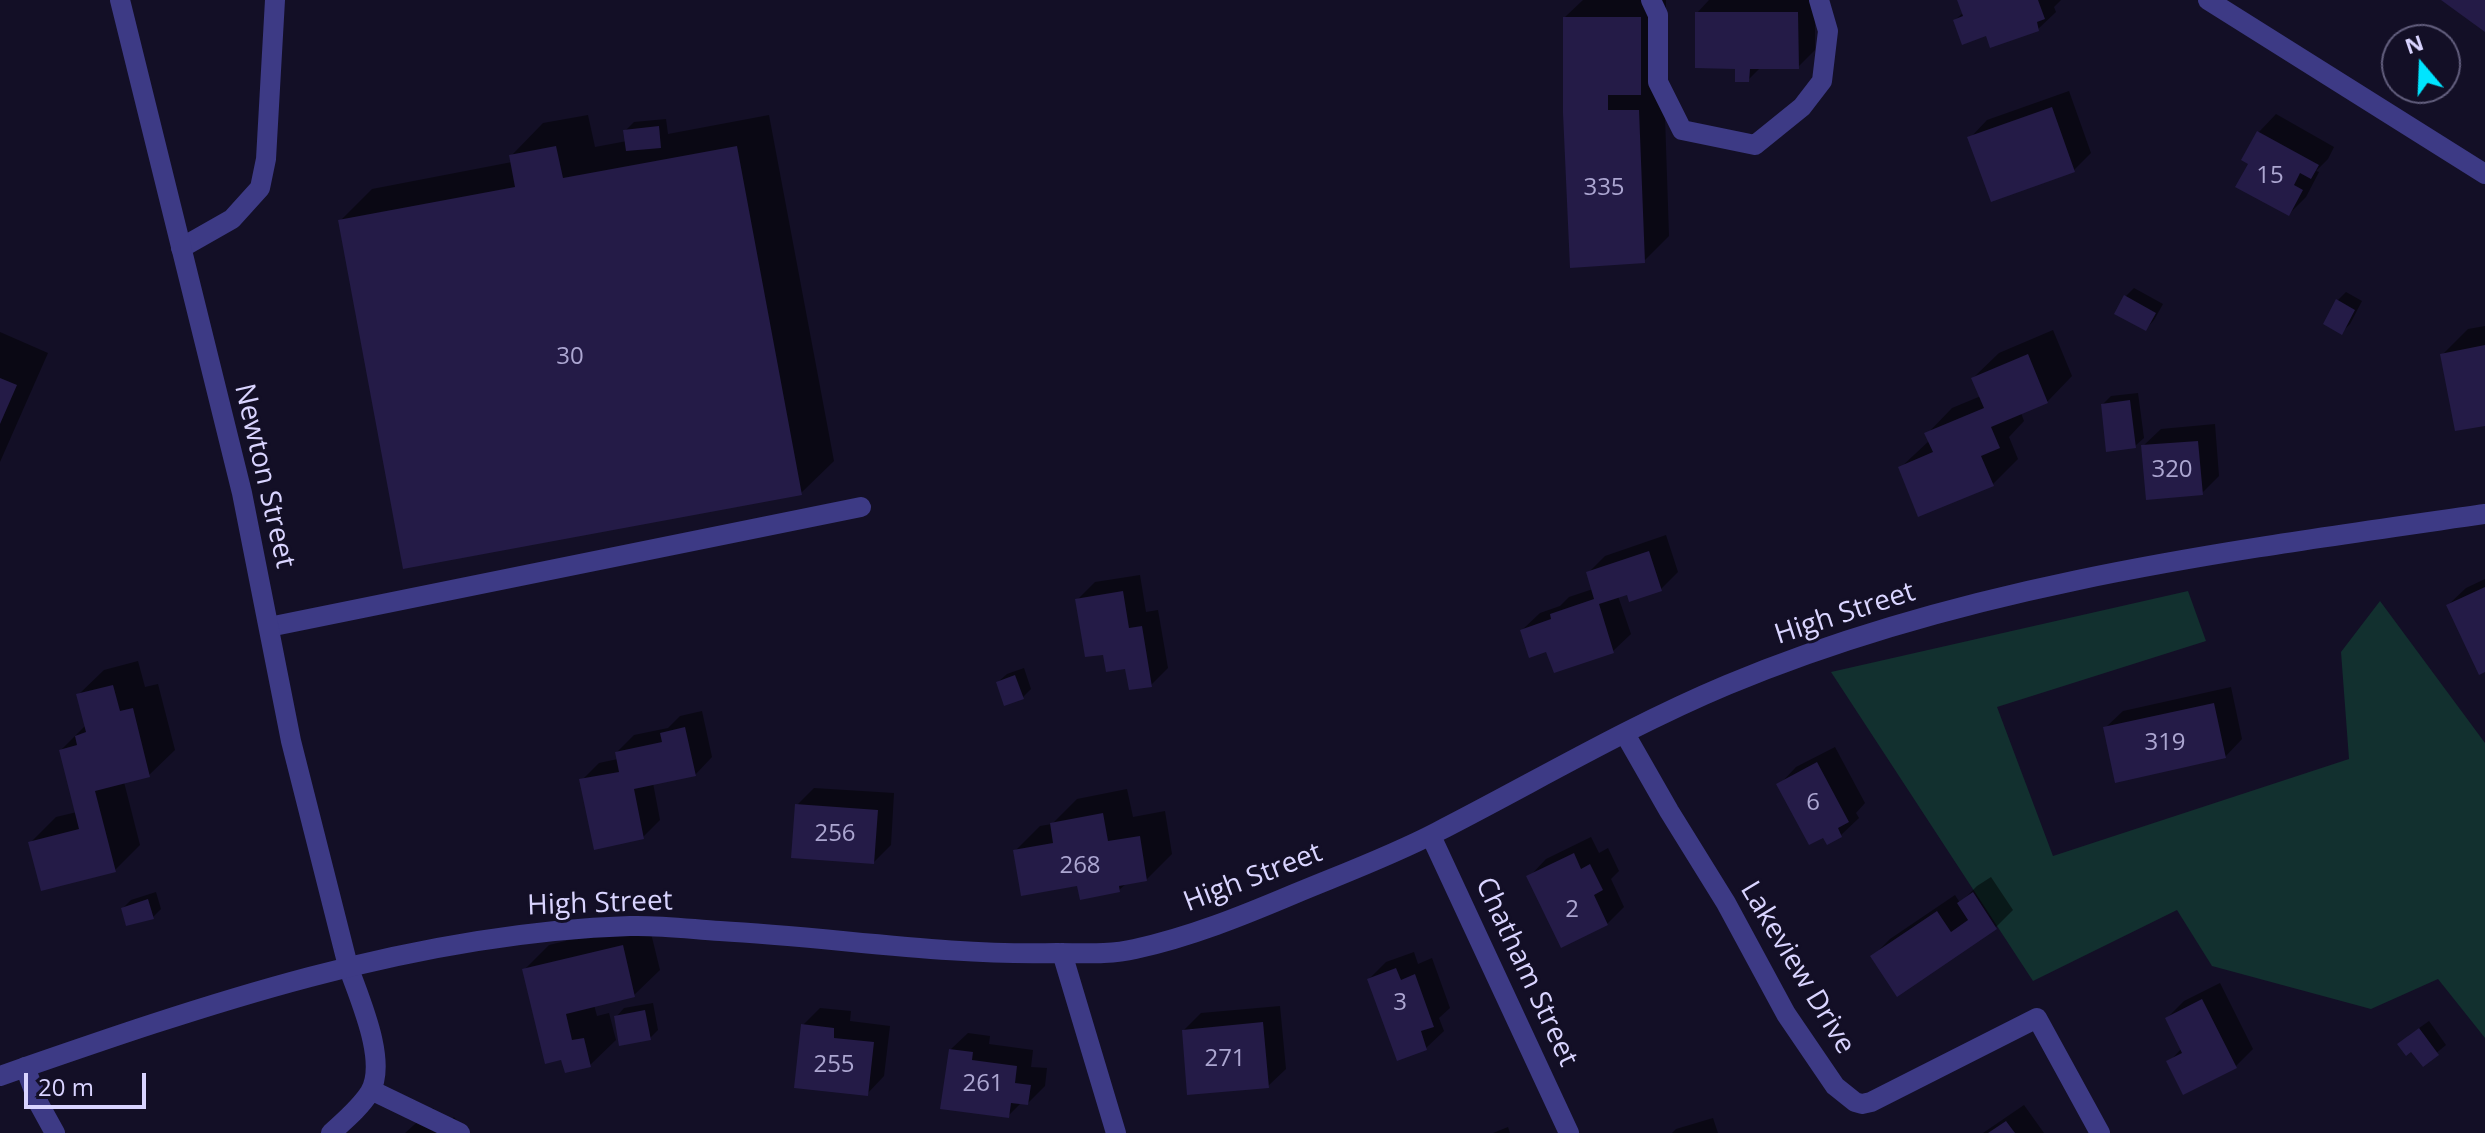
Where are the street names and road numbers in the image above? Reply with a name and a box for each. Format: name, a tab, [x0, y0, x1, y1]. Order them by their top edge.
street label: Newton Street	[226, 381, 302, 571]
street label: High Street	[1771, 576, 1919, 652]
street label: High Street	[1179, 836, 1327, 920]
street label: Chatham Street	[1468, 872, 1584, 1072]
street label: Lakeview Drive	[1732, 876, 1862, 1060]
street label: High Street	[527, 885, 673, 923]

